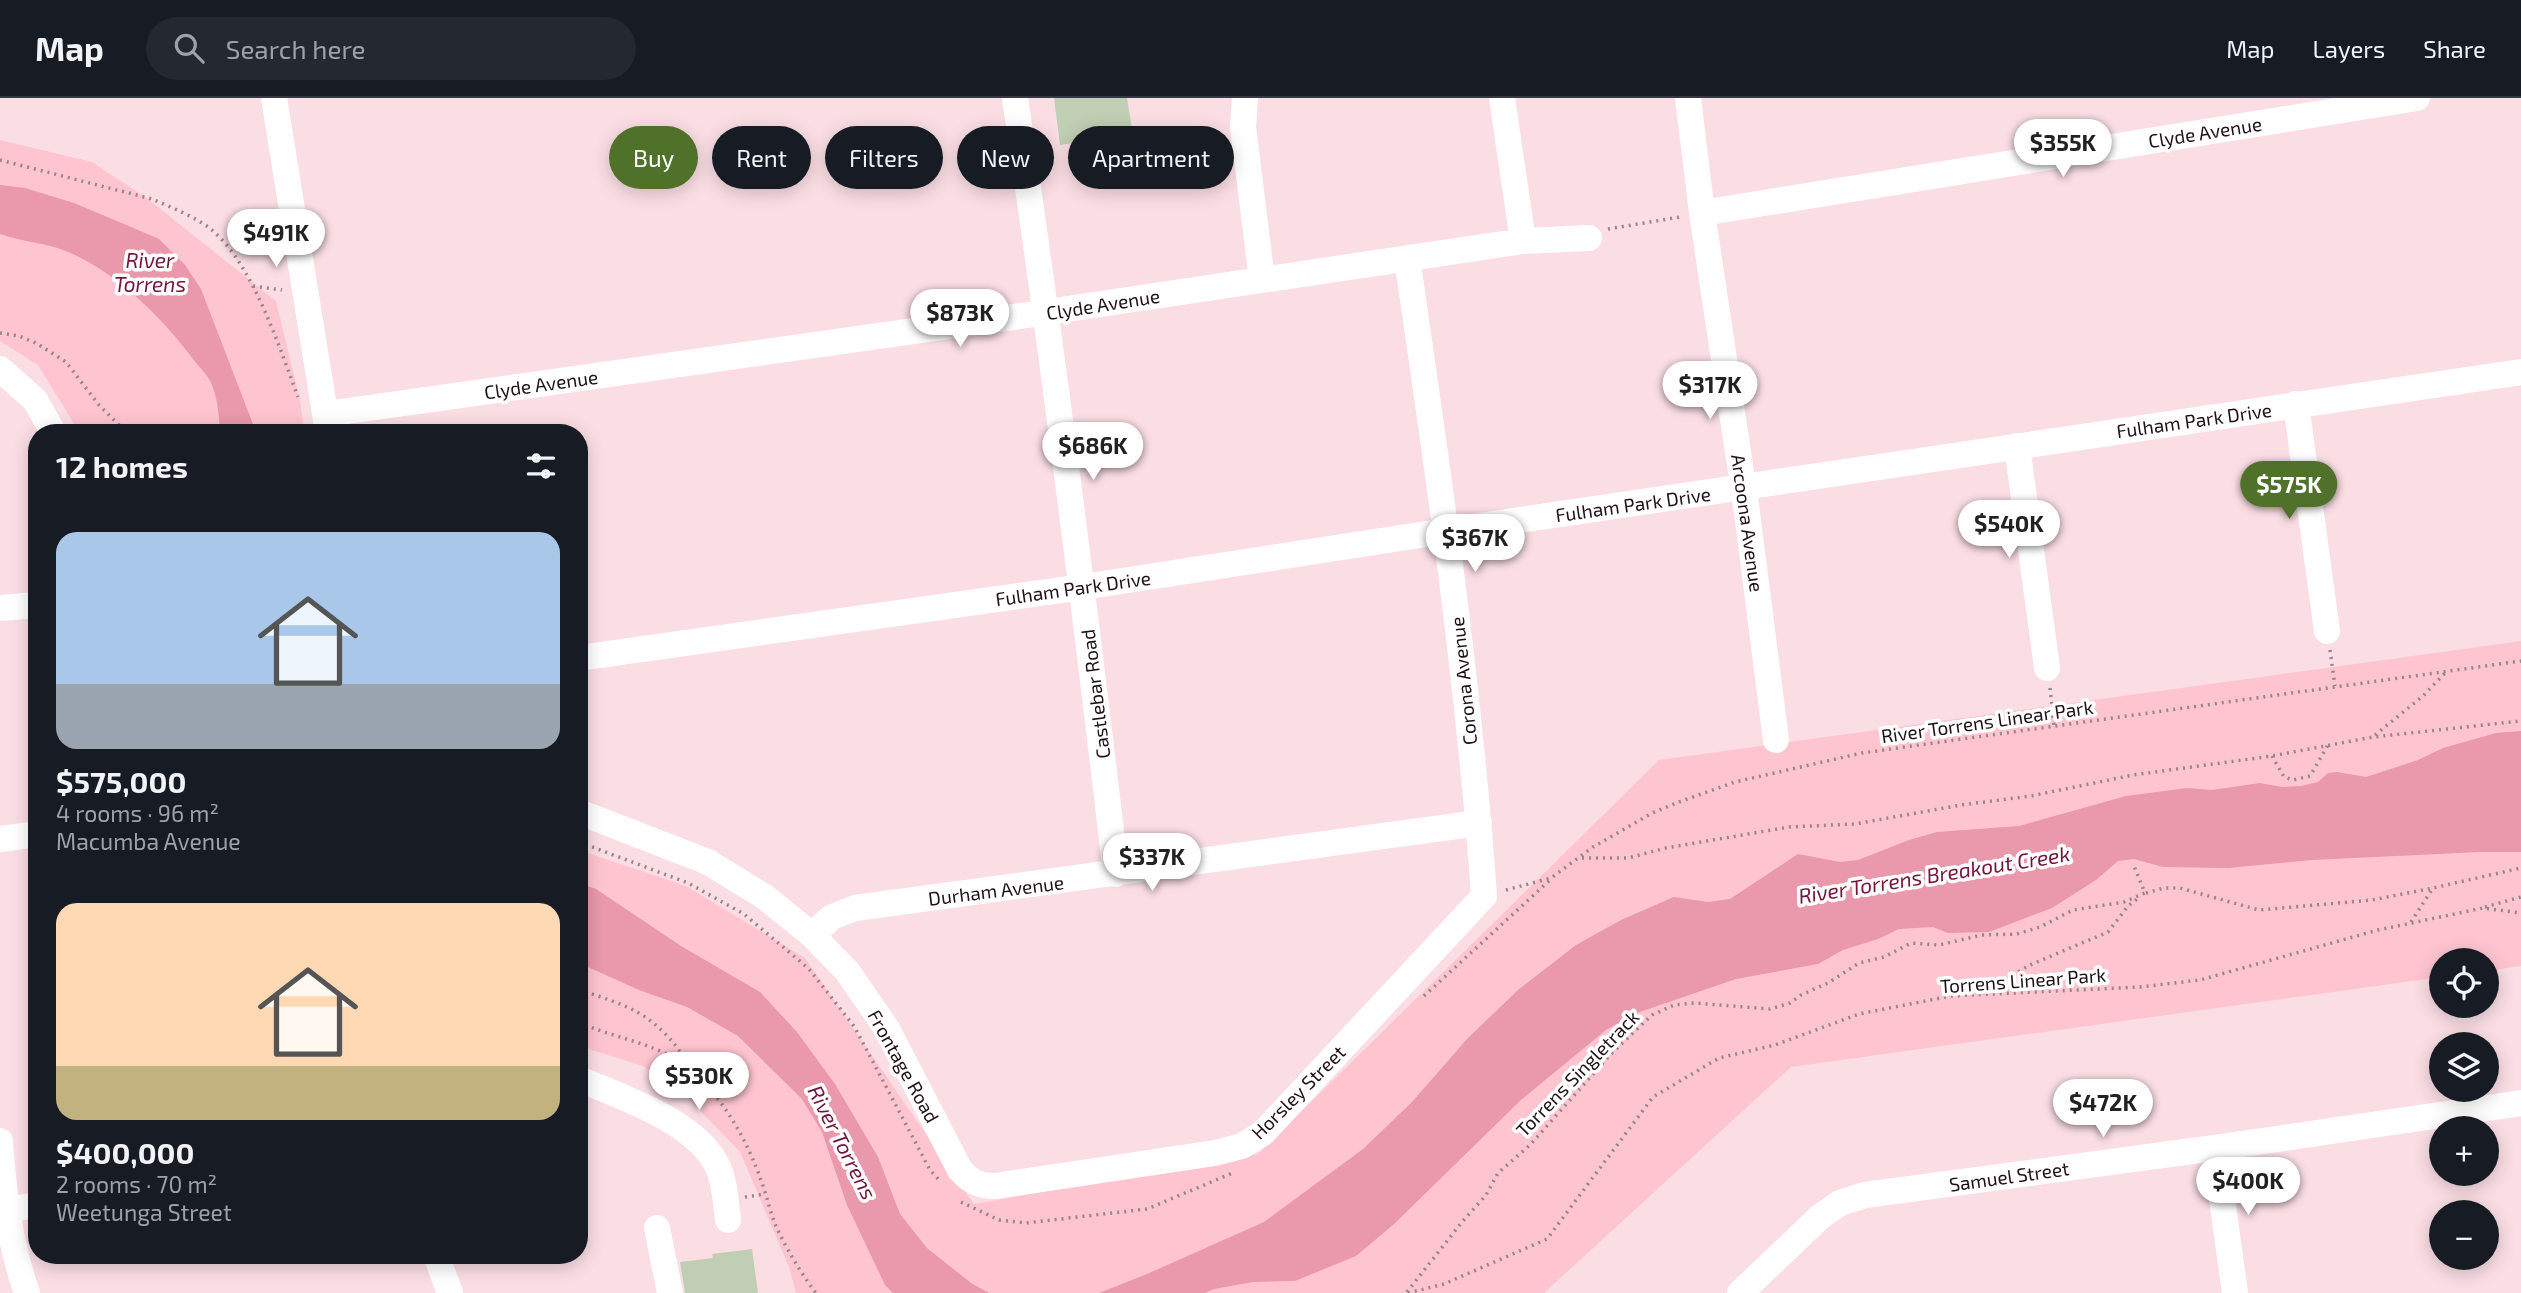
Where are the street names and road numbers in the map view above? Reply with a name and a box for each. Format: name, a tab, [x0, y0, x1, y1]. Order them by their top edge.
street label: Clyde Avenue	[2147, 112, 2263, 152]
street label: Clyde Avenue	[1045, 284, 1161, 324]
street label: Clyde Avenue	[483, 365, 599, 403]
street label: Fulham Park Drive	[2115, 398, 2273, 442]
street label: Arcoona Avenue	[1727, 453, 1769, 593]
street label: Fulham Park Drive	[1554, 482, 1712, 526]
street label: Fulham Park Drive	[994, 566, 1152, 610]
street label: Corona Avenue	[1445, 616, 1481, 746]
street label: Castlebar Road	[1076, 628, 1114, 760]
street label: River Torrens Linear Park	[1879, 695, 2095, 747]
street label: Durham Avenue	[927, 870, 1065, 910]
street label: Torrens Linear Park	[1939, 963, 2107, 997]
street label: Torrens Singletrack	[1511, 1005, 1643, 1141]
street label: Frontage Road	[864, 1006, 944, 1126]
street label: Horsley Street	[1246, 1040, 1350, 1144]
street label: Samuel Street	[1947, 1156, 2071, 1196]

